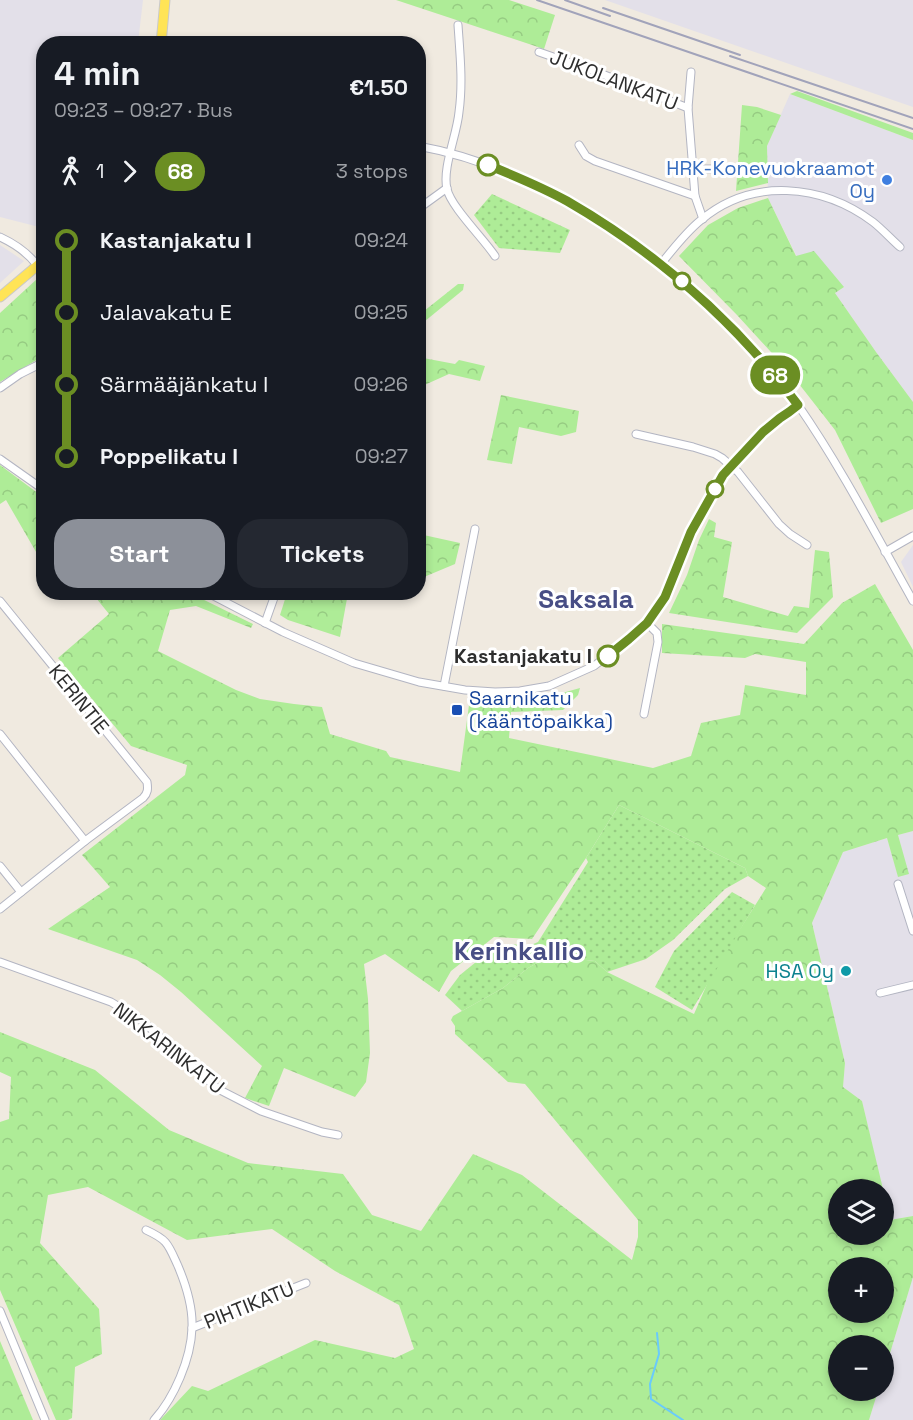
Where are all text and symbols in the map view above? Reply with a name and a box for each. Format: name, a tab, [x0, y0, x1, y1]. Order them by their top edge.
street label: JUKOLANKATU	[546, 44, 682, 116]
text: 4 min	[54, 53, 141, 95]
text: €1.50	[349, 73, 408, 101]
text: 09:23 – 09:27 · Bus	[54, 97, 233, 123]
unlabelled marker	[477, 154, 499, 176]
icon: walk	[54, 155, 87, 188]
icon: forward	[113, 155, 146, 188]
place label: HRK-Konevuokraamot Oy	[666, 155, 875, 204]
text: 1	[96, 158, 104, 184]
text: 68	[167, 158, 193, 185]
text: 3 stops	[336, 158, 408, 184]
marker: HRK-Konevuokraamot Oy	[880, 173, 894, 187]
text: Kastanjakatu I	[100, 226, 252, 254]
text: 09:24	[354, 227, 408, 253]
unlabelled marker	[673, 272, 691, 290]
text: Jalavakatu E	[100, 298, 232, 326]
text: 09:25	[354, 299, 408, 325]
line badge: 68	[748, 356, 802, 394]
text: 68	[762, 362, 788, 389]
text: Särmääjänkatu I	[100, 370, 268, 398]
text: 09:26	[354, 371, 408, 397]
text: Poppelikatu I	[100, 442, 238, 470]
text: 09:27	[355, 443, 408, 469]
unlabelled marker	[706, 480, 724, 498]
button: Start	[54, 519, 225, 588]
button: Tickets	[237, 519, 408, 588]
district label: Saksala	[538, 582, 634, 616]
place label: Kastanjakatu I	[454, 643, 592, 669]
marker: Kastanjakatu I	[597, 645, 619, 667]
street label: KERINTIE	[43, 659, 115, 739]
place label: Saarnikatu (kääntöpaikka)	[469, 685, 613, 734]
marker: Saarnikatu (kääntöpaikka)	[450, 703, 464, 717]
district label: Kerinkallio	[454, 934, 584, 968]
place label: HSA Oy	[766, 958, 834, 984]
marker: HSA Oy	[839, 964, 853, 978]
street label: NIKKARINKATU	[108, 996, 230, 1100]
map controls	[828, 1179, 894, 1401]
button: layers	[828, 1179, 894, 1245]
button: +	[828, 1257, 894, 1323]
street label: PIHTIKATU	[200, 1275, 298, 1335]
button: −	[828, 1335, 894, 1401]

